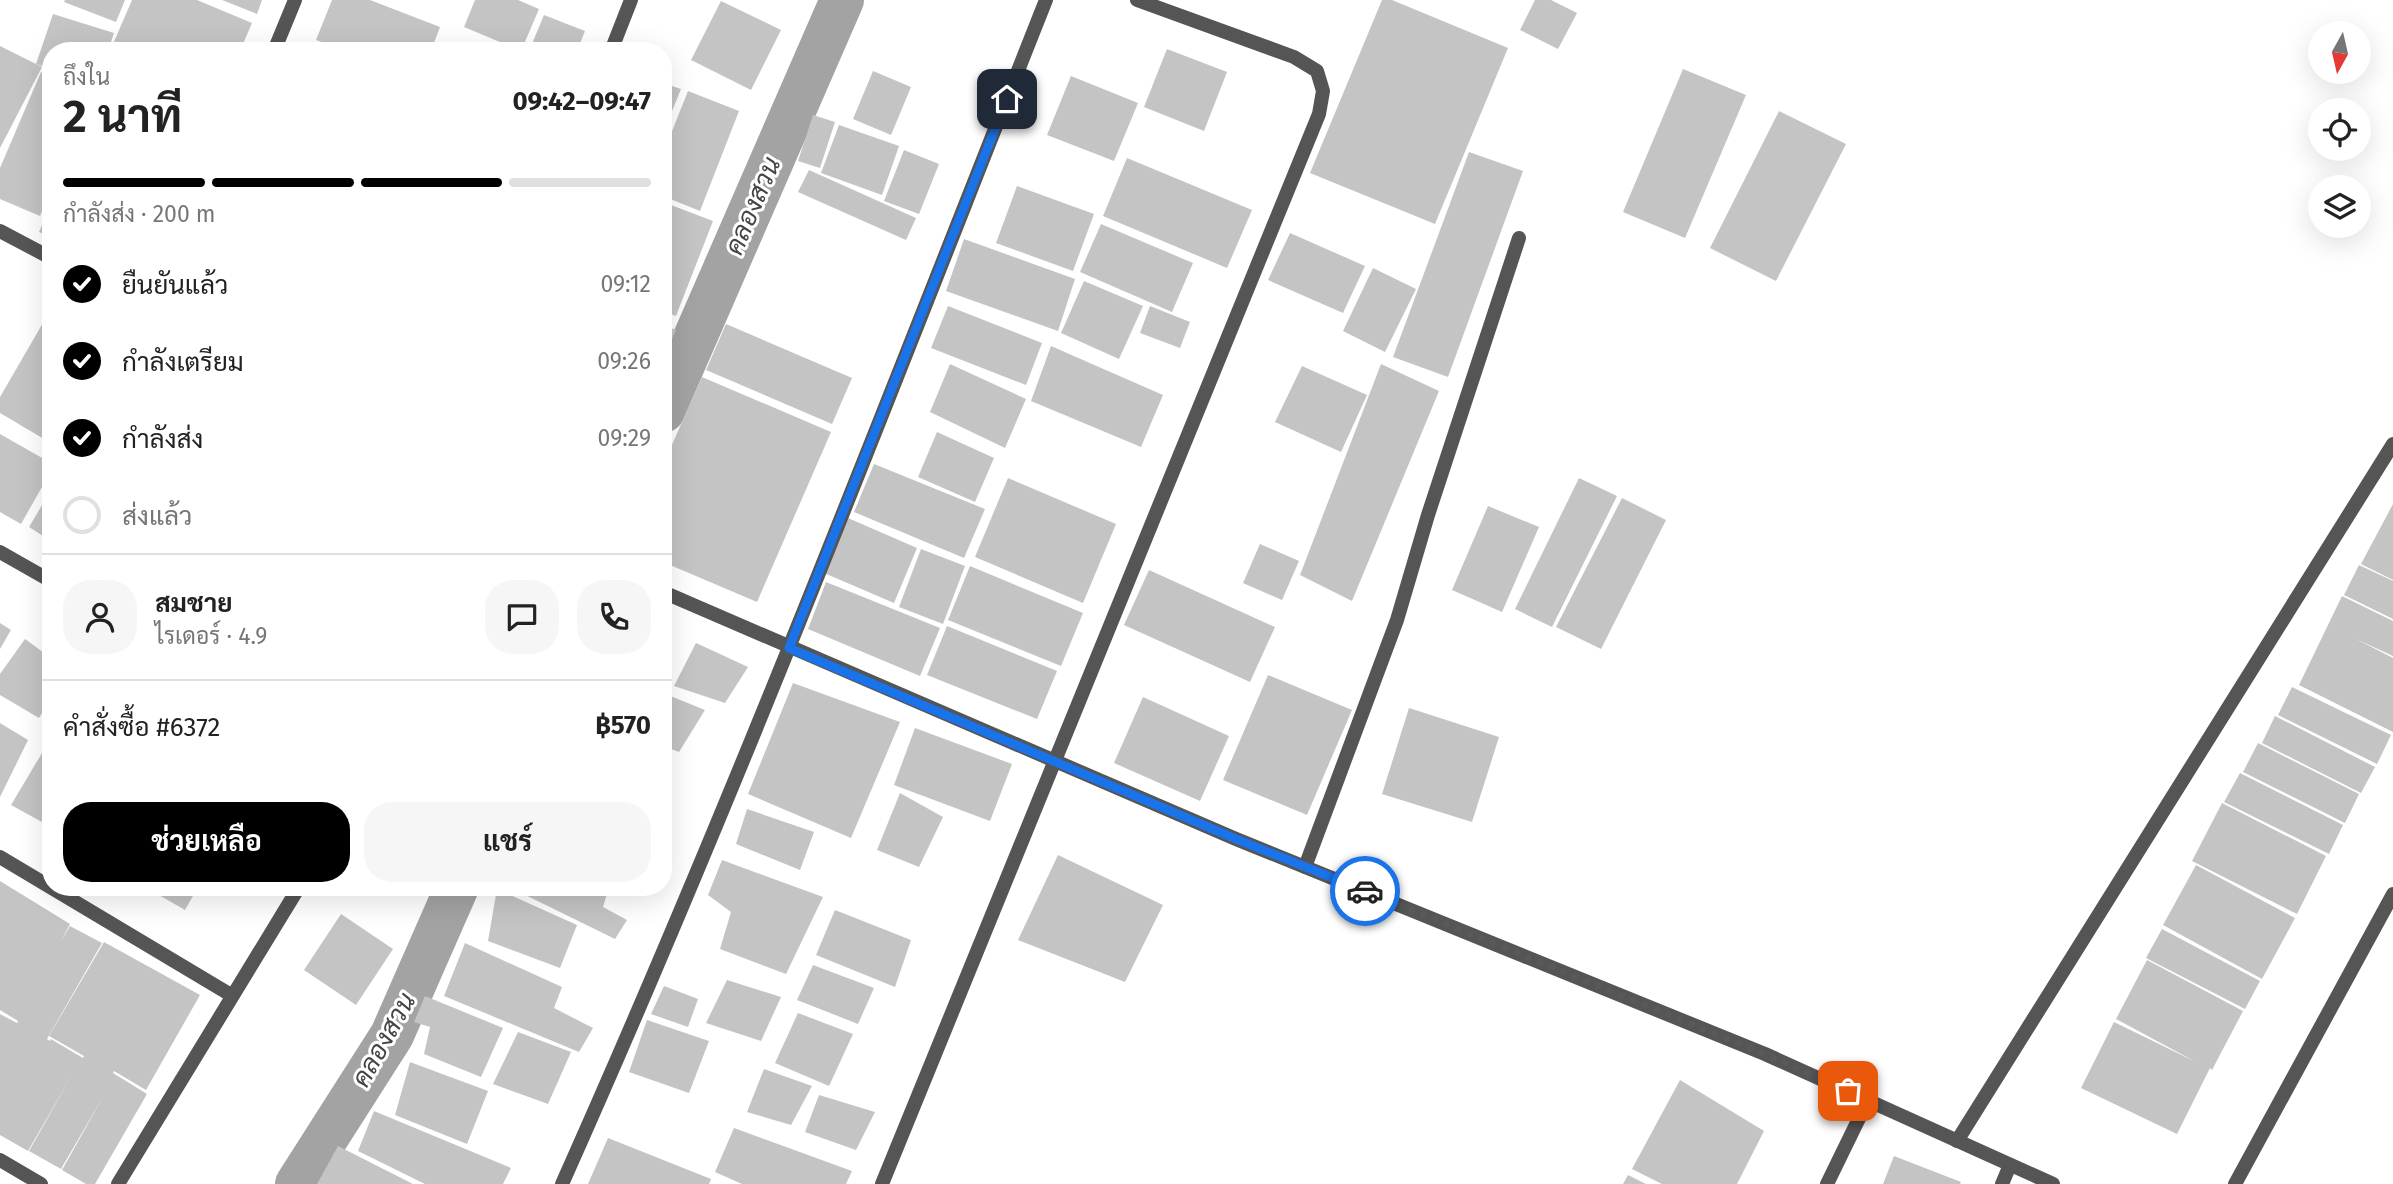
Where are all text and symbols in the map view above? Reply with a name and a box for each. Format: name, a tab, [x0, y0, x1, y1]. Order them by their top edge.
north arrow	[2308, 21, 2371, 84]
map controls	[2308, 21, 2371, 238]
text: ถึงใน	[63, 63, 110, 91]
pin	[977, 69, 1037, 129]
icon: home	[988, 80, 1026, 118]
text: 09:42–09:47	[512, 86, 651, 117]
text: 2 นาที	[63, 89, 182, 144]
button: locate	[2308, 98, 2371, 161]
water label: คลองสวน	[719, 152, 788, 259]
button: layers	[2308, 175, 2371, 238]
text: กำลังส่ง · 200 m	[63, 200, 216, 228]
icon: check	[63, 265, 101, 303]
text: ยืนยันแล้ว	[122, 270, 228, 301]
text: 09:12	[600, 270, 651, 298]
icon: check	[63, 342, 101, 380]
text: กำลังเตรียม	[122, 347, 244, 378]
text: 09:26	[597, 347, 651, 375]
icon: check	[63, 419, 101, 457]
text: กำลังส่ง	[122, 424, 203, 455]
text: 09:29	[598, 424, 651, 452]
text: ส่งแล้ว	[122, 501, 192, 532]
button: person	[63, 580, 137, 654]
button: chat	[485, 580, 559, 654]
button: phone	[577, 580, 651, 654]
text: สมชาย	[155, 588, 232, 619]
text: ไรเดอร์ · 4.9	[155, 622, 267, 650]
text: ฿570	[595, 710, 651, 741]
text: คำสั่งซื้อ #6372	[63, 712, 220, 743]
button: ช่วยเหลือ	[63, 802, 350, 882]
button: แชร์	[364, 802, 651, 882]
courier	[1330, 856, 1400, 926]
icon: car	[1346, 872, 1384, 910]
water label: คลองสวน	[346, 987, 423, 1092]
pin	[1818, 1061, 1878, 1121]
icon: bag	[1829, 1072, 1867, 1110]

